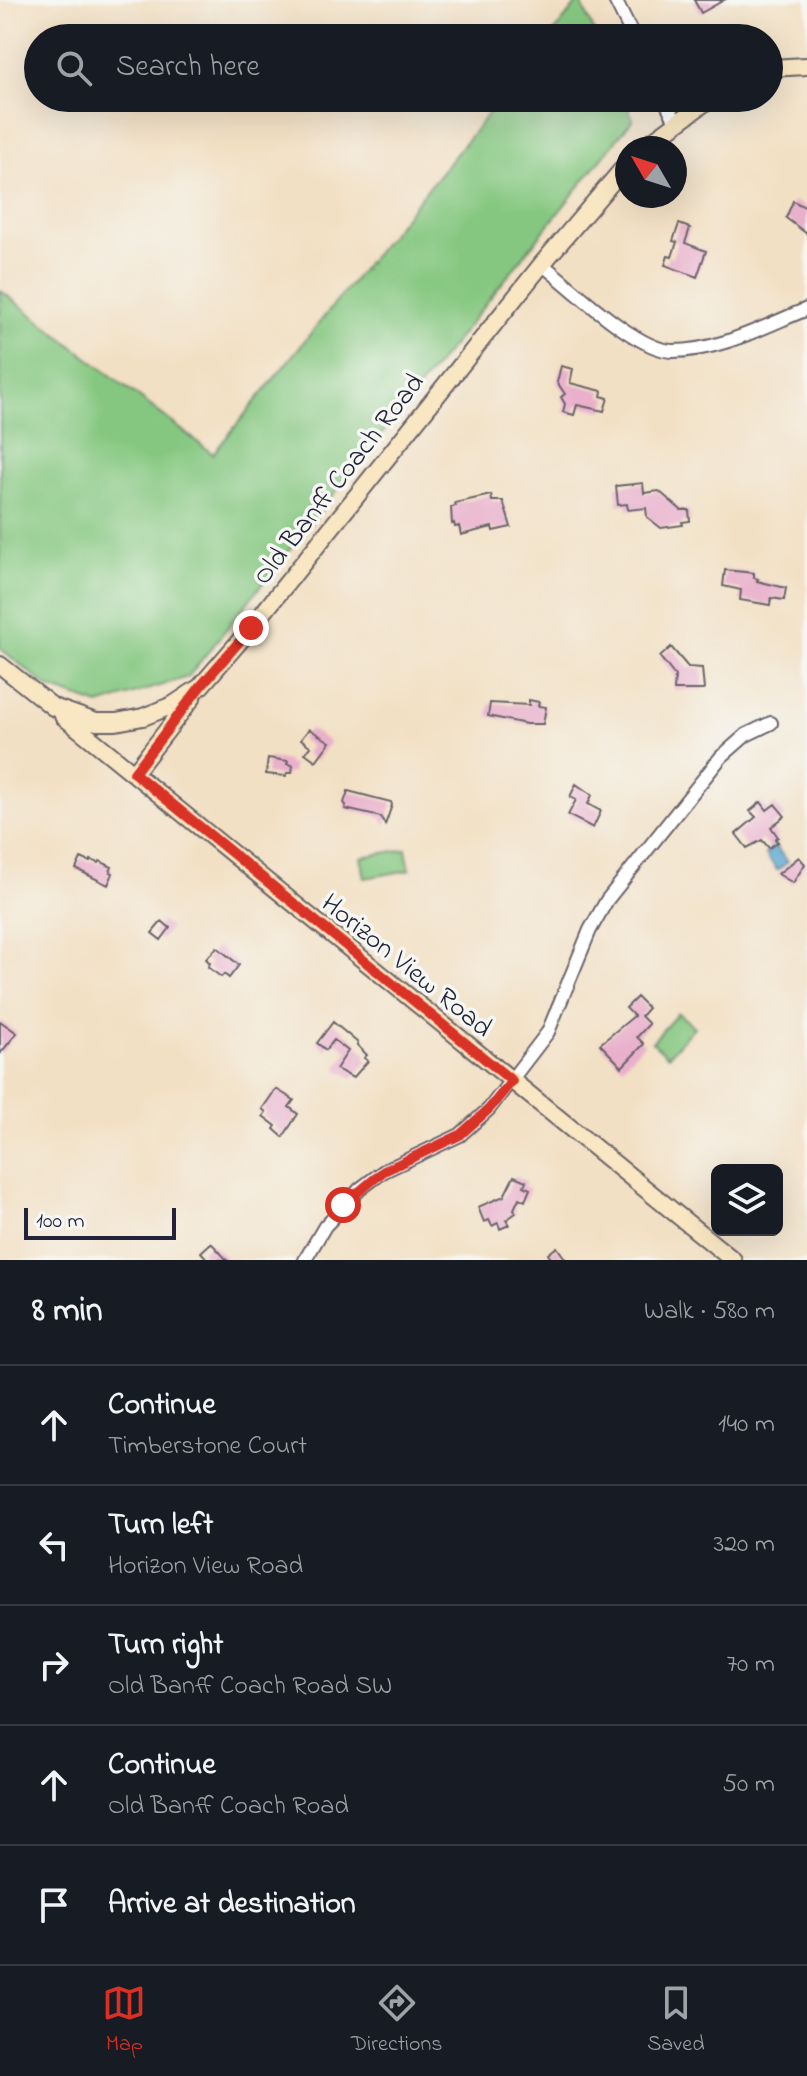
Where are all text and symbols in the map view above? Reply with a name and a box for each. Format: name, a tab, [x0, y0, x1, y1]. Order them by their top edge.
search box	[24, 24, 783, 112]
icon: search	[52, 46, 96, 90]
text: Search here	[116, 46, 260, 90]
north arrow	[615, 136, 687, 208]
street label: Old Banff Coach Road	[244, 365, 436, 595]
route end	[233, 610, 269, 646]
street label: Horizon View Road	[311, 885, 501, 1049]
map controls	[711, 1164, 783, 1236]
button: layers	[711, 1164, 783, 1236]
route start	[325, 1187, 361, 1223]
scale bar	[24, 1204, 176, 1240]
text: 100 m	[36, 1206, 85, 1238]
text: 8 min	[32, 1287, 103, 1337]
text: Walk · 580 m	[644, 1293, 775, 1331]
text: Continue	[108, 1384, 216, 1428]
icon: ahead	[32, 1403, 76, 1447]
text: 140 m	[718, 1406, 775, 1444]
text: Timberstone Court	[108, 1428, 307, 1466]
text: Turn left	[108, 1504, 213, 1548]
icon: left	[32, 1523, 76, 1567]
text: 320 m	[713, 1526, 775, 1564]
text: Horizon View Road	[108, 1548, 303, 1586]
text: Turn right	[108, 1624, 223, 1668]
icon: right	[32, 1643, 76, 1687]
text: 70 m	[726, 1646, 775, 1684]
text: Old Banff Coach Road SW	[108, 1668, 392, 1706]
text: Continue	[108, 1744, 216, 1788]
icon: ahead	[32, 1763, 76, 1807]
text: 50 m	[722, 1766, 775, 1804]
text: Old Banff Coach Road	[108, 1788, 349, 1826]
icon: arrive	[32, 1883, 76, 1927]
text: Arrive at destination	[108, 1883, 356, 1927]
tab: Map	[102, 1981, 146, 2061]
tab: Directions	[351, 1981, 442, 2061]
tab: Saved	[647, 1981, 705, 2061]

